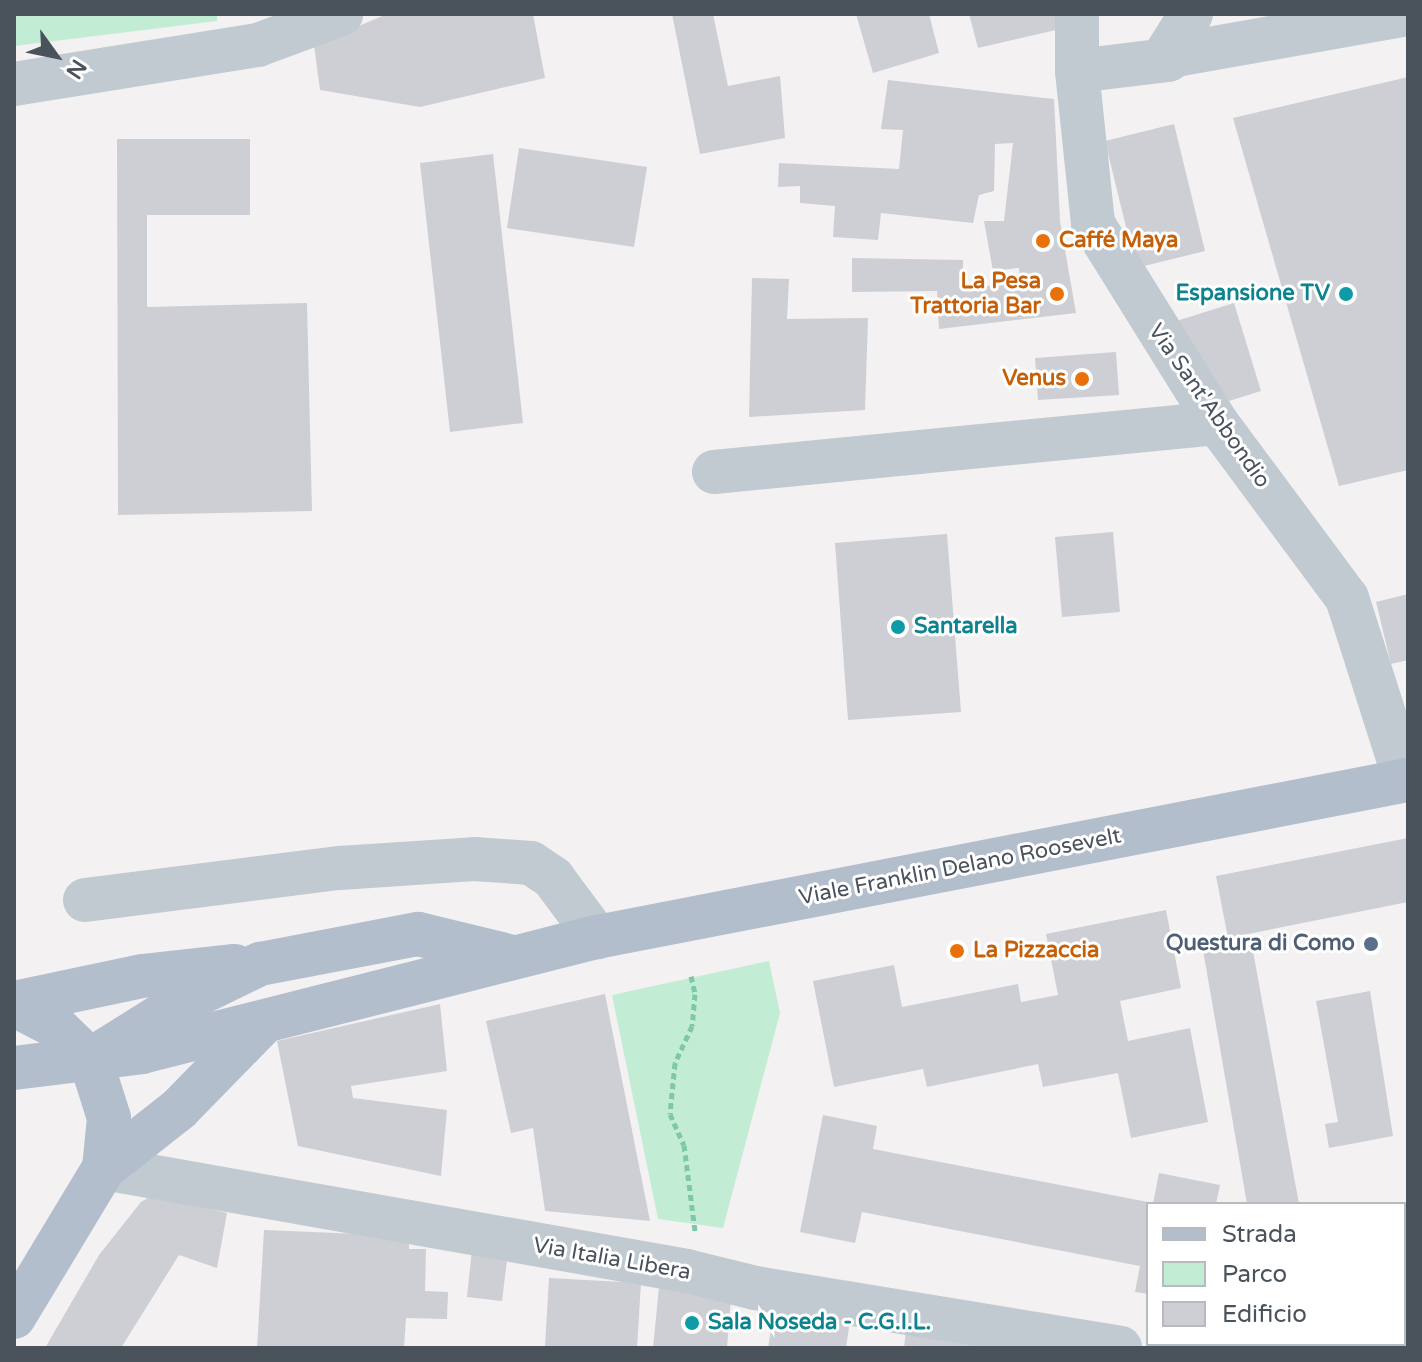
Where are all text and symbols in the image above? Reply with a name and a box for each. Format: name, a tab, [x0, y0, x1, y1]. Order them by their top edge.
north arrow	[16, 16, 96, 96]
text: N	[60, 55, 92, 84]
place label: Caffé Maya	[1059, 228, 1178, 254]
marker: Caffé Maya	[1034, 232, 1052, 250]
place label: La Pesa Trattoria Bar	[910, 268, 1041, 320]
place label: Espansione TV	[1175, 281, 1330, 307]
marker: La Pesa Trattoria Bar	[1048, 285, 1066, 303]
marker: Espansione TV	[1337, 285, 1355, 303]
street label: Via Sant'Abbondio	[1142, 319, 1276, 493]
place label: Venus	[1002, 366, 1066, 392]
marker: Venus	[1073, 370, 1091, 388]
place label: Santarella	[914, 614, 1018, 640]
marker: Santarella	[889, 618, 907, 636]
street label: Viale Franklin Delano Roosevelt	[797, 823, 1123, 911]
place label: Questura di Como	[1166, 931, 1355, 957]
marker: Questura di Como	[1362, 935, 1380, 953]
place label: La Pizzaccia	[973, 938, 1099, 964]
marker: La Pizzaccia	[948, 942, 966, 960]
legend	[1146, 1202, 1406, 1346]
text: Strada	[1222, 1220, 1297, 1249]
street label: Via Italia Libera	[531, 1232, 693, 1286]
text: Parco	[1222, 1260, 1287, 1289]
text: Edificio	[1222, 1300, 1307, 1329]
place label: Sala Noseda - C.G.I.L.	[708, 1310, 931, 1336]
marker: Sala Noseda - C.G.I.L.	[683, 1314, 701, 1332]

